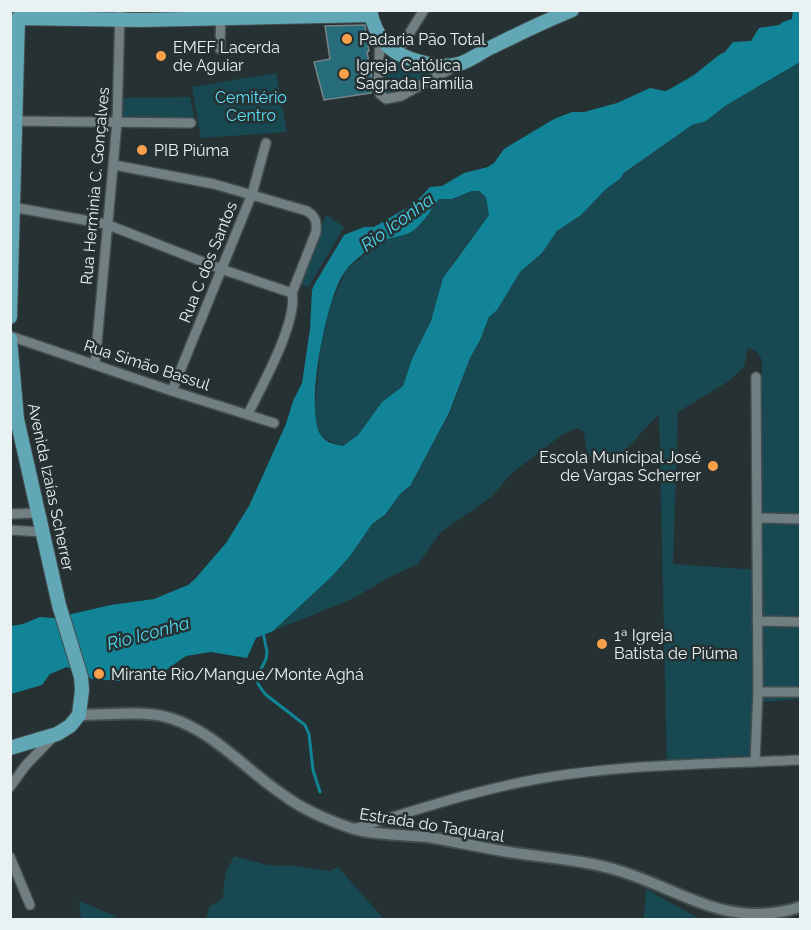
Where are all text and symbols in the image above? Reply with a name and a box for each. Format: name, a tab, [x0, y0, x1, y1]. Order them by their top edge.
place label: Padaria Pão Total	[359, 30, 486, 49]
marker: Padaria Pão Total	[340, 32, 354, 46]
place label: EMEF Lacerda de Aguiar	[173, 38, 280, 75]
marker: EMEF Lacerda de Aguiar	[154, 49, 168, 63]
place label: Igreja Católica Sagrada Família	[356, 56, 473, 93]
marker: Igreja Católica Sagrada Família	[337, 67, 351, 81]
street label: Rua Herminia C. Gonçalves	[77, 86, 113, 286]
park label: Cemitério Centro	[215, 88, 287, 125]
place label: PIB Piúma	[154, 141, 229, 160]
marker: PIB Piúma	[135, 143, 149, 157]
water label: Rio Iconha	[357, 188, 438, 255]
street label: Rua C dos Santos	[175, 198, 241, 325]
street label: Rua Simão Bassul	[82, 336, 213, 395]
street label: Avenida Izaías Scherrer	[24, 401, 78, 573]
place label: Escola Municipal José de Vargas Scherrer	[539, 448, 701, 485]
marker: Escola Municipal José de Vargas Scherrer	[706, 459, 720, 473]
water label: Rio Iconha	[104, 612, 192, 654]
place label: 1ª Igreja Batista de Piúma	[614, 626, 738, 663]
marker: 1ª Igreja Batista de Piúma	[595, 637, 609, 651]
place label: Mirante Rio/Mangue/Monte Aghá	[111, 665, 364, 684]
marker: Mirante Rio/Mangue/Monte Aghá	[92, 667, 106, 681]
street label: Estrada do Taquaral	[358, 804, 506, 846]

